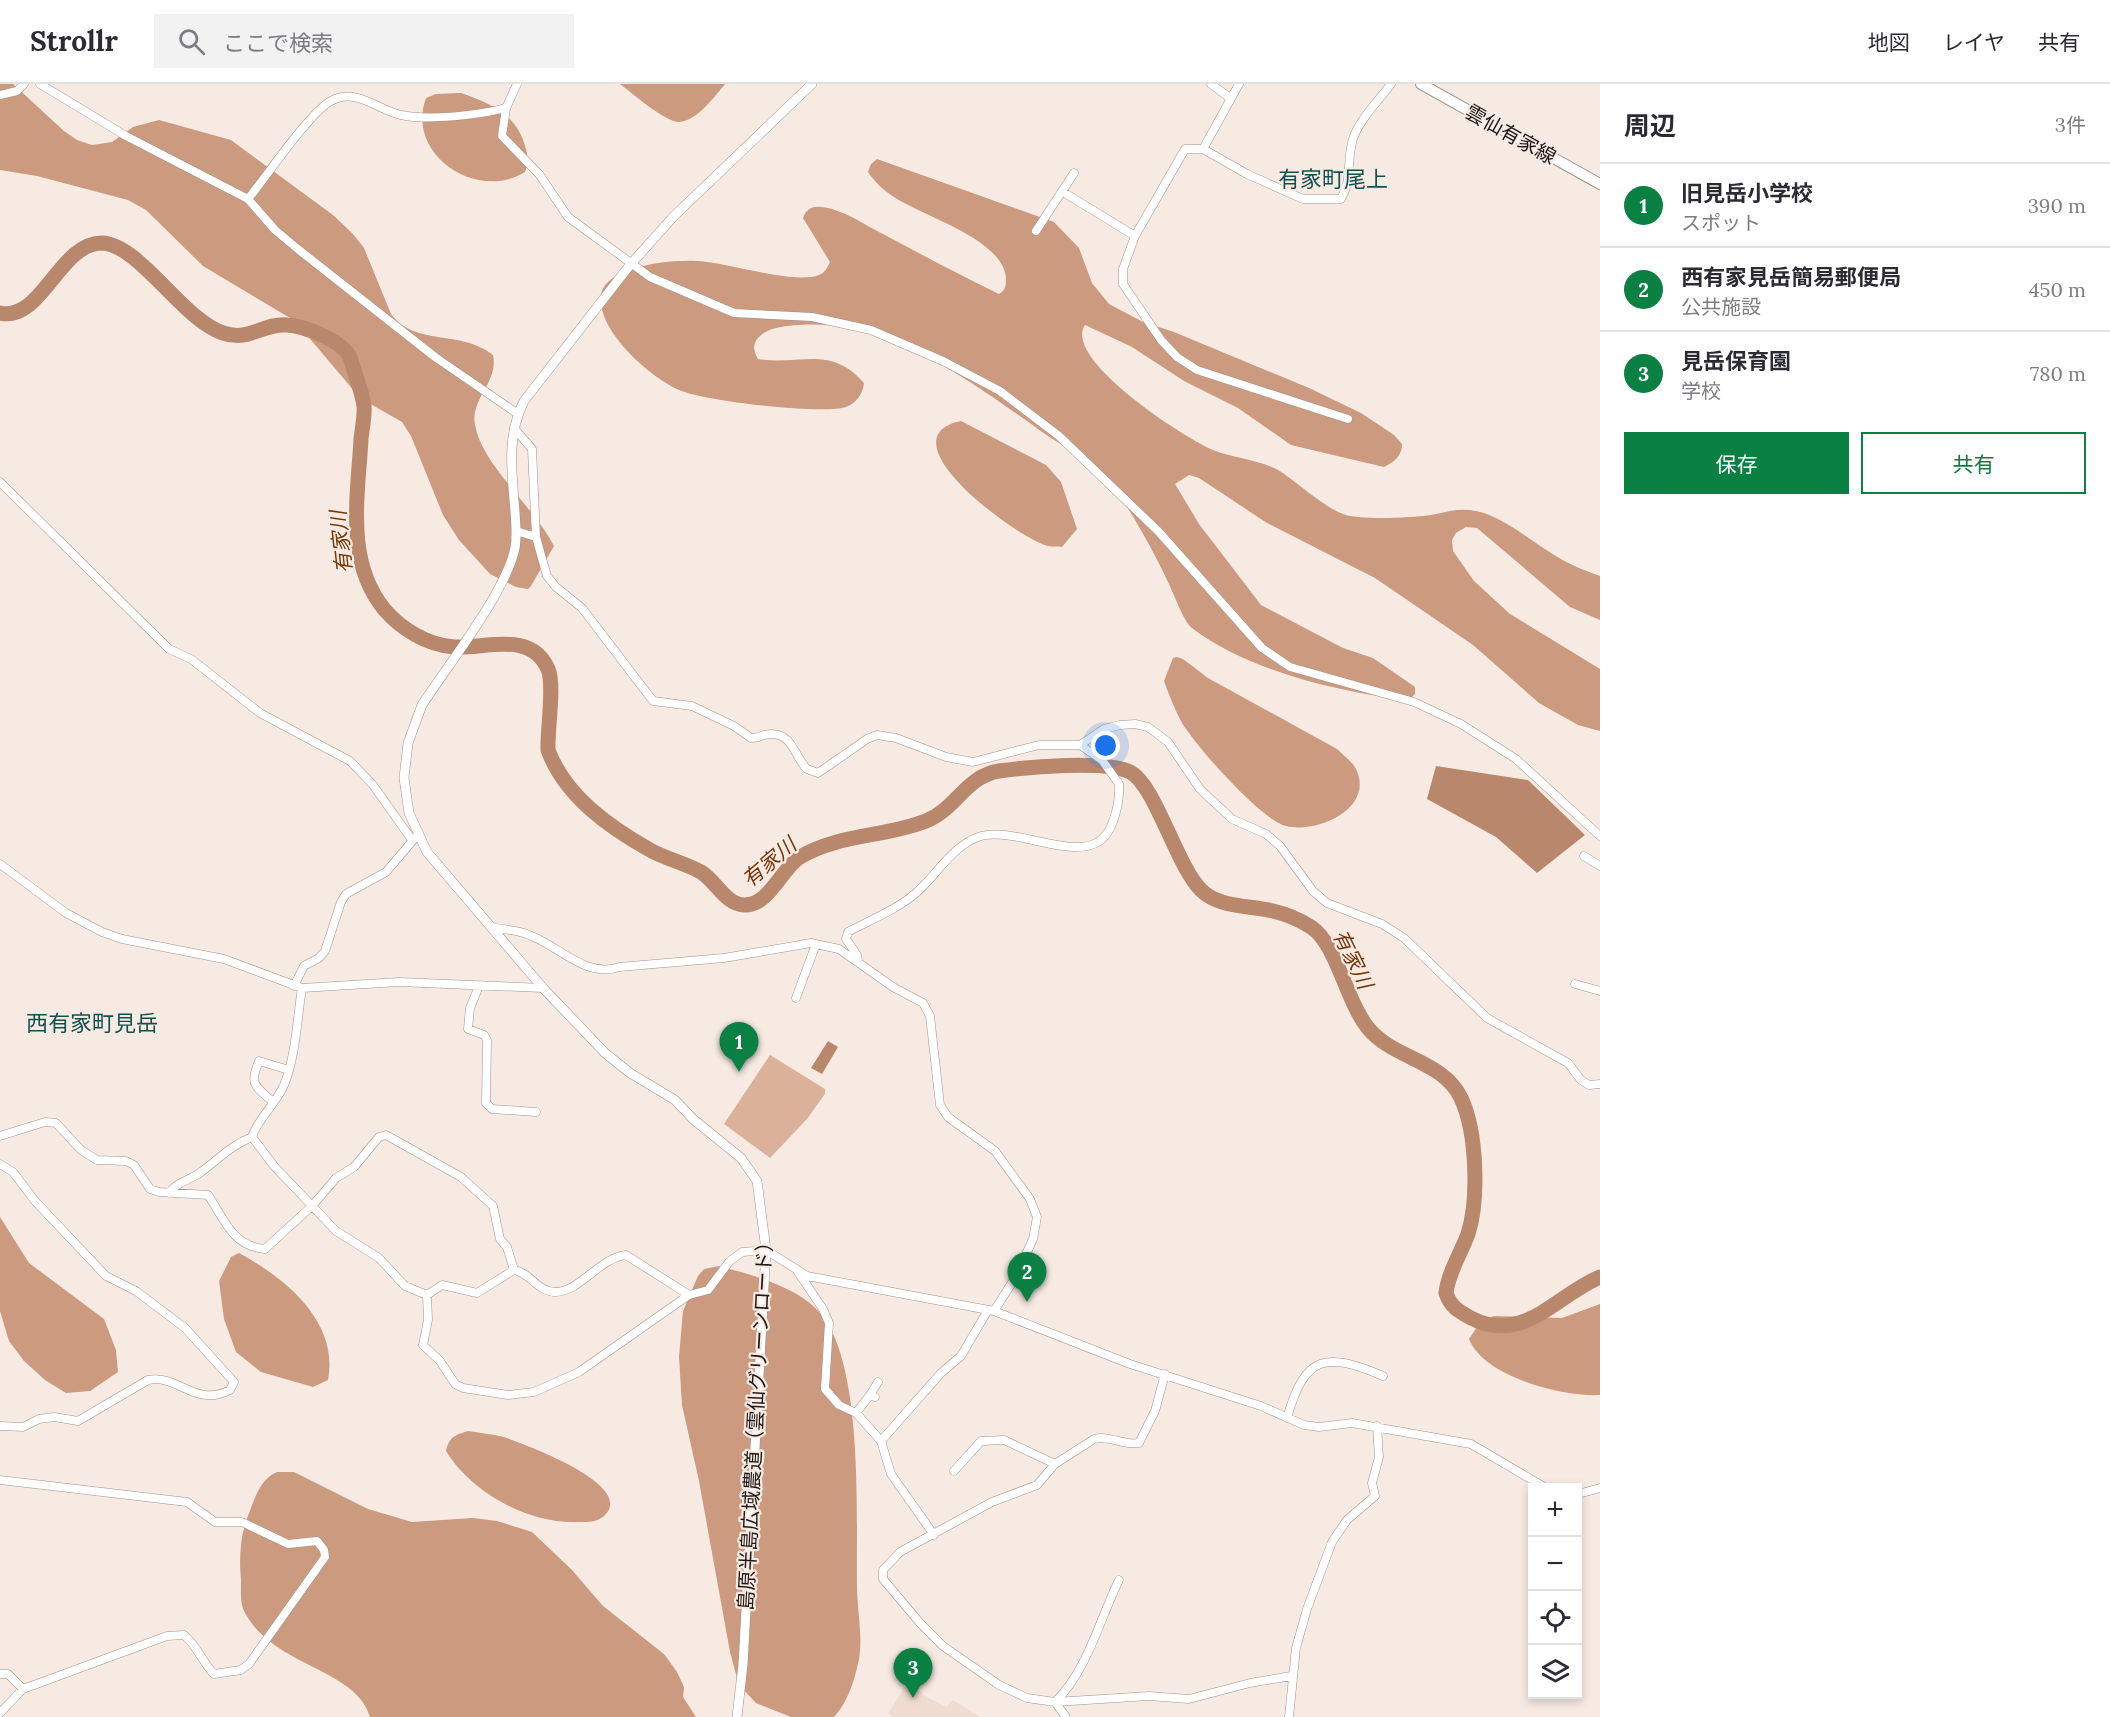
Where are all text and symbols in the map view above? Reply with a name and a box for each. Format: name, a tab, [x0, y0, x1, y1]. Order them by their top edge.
search box	[154, 14, 574, 68]
text: Strollr	[30, 23, 118, 59]
icon: search	[175, 25, 208, 58]
text: ここで検索	[223, 29, 333, 57]
text: 地図	[1868, 29, 1910, 56]
text: レイヤ	[1943, 29, 2005, 56]
text: 共有	[2038, 29, 2080, 56]
street label: 雲仙有家線	[1461, 99, 1561, 169]
text: 周辺	[1624, 109, 1676, 142]
text: 3件	[2055, 112, 2086, 137]
district label: 有家町尾上	[1278, 165, 1388, 193]
text: 旧見岳小学校	[1681, 179, 1813, 207]
text: 1	[1639, 193, 1648, 218]
text: 390 m	[2028, 193, 2086, 218]
text: スポット	[1681, 210, 1761, 235]
text: 西有家見岳簡易郵便局	[1681, 263, 1901, 291]
text: 2	[1638, 277, 1649, 302]
text: 450 m	[2029, 277, 2086, 302]
text: 公共施設	[1681, 294, 1761, 319]
text: 見岳保育園	[1681, 347, 1791, 375]
text: 3	[1638, 361, 1649, 386]
text: 780 m	[2030, 361, 2086, 386]
text: 学校	[1681, 378, 1721, 403]
button: 保存	[1624, 432, 1849, 494]
button: 共有	[1861, 432, 2086, 494]
water label: 有家川	[324, 507, 358, 575]
your location	[1091, 731, 1120, 760]
water label: 有家川	[736, 830, 803, 893]
water label: 有家川	[1327, 925, 1380, 995]
district label: 西有家町見岳	[26, 1009, 158, 1037]
pin: 1	[720, 1022, 758, 1072]
street label: 島原半島広域農道（雲仙グリーンロード）	[733, 1231, 777, 1611]
pin: 2	[1008, 1252, 1046, 1302]
map controls	[1528, 1483, 1582, 1699]
button: +	[1528, 1483, 1582, 1537]
button: −	[1528, 1537, 1582, 1591]
button: locate	[1528, 1591, 1582, 1645]
button: layers	[1528, 1645, 1582, 1699]
pin: 3	[894, 1648, 932, 1698]

